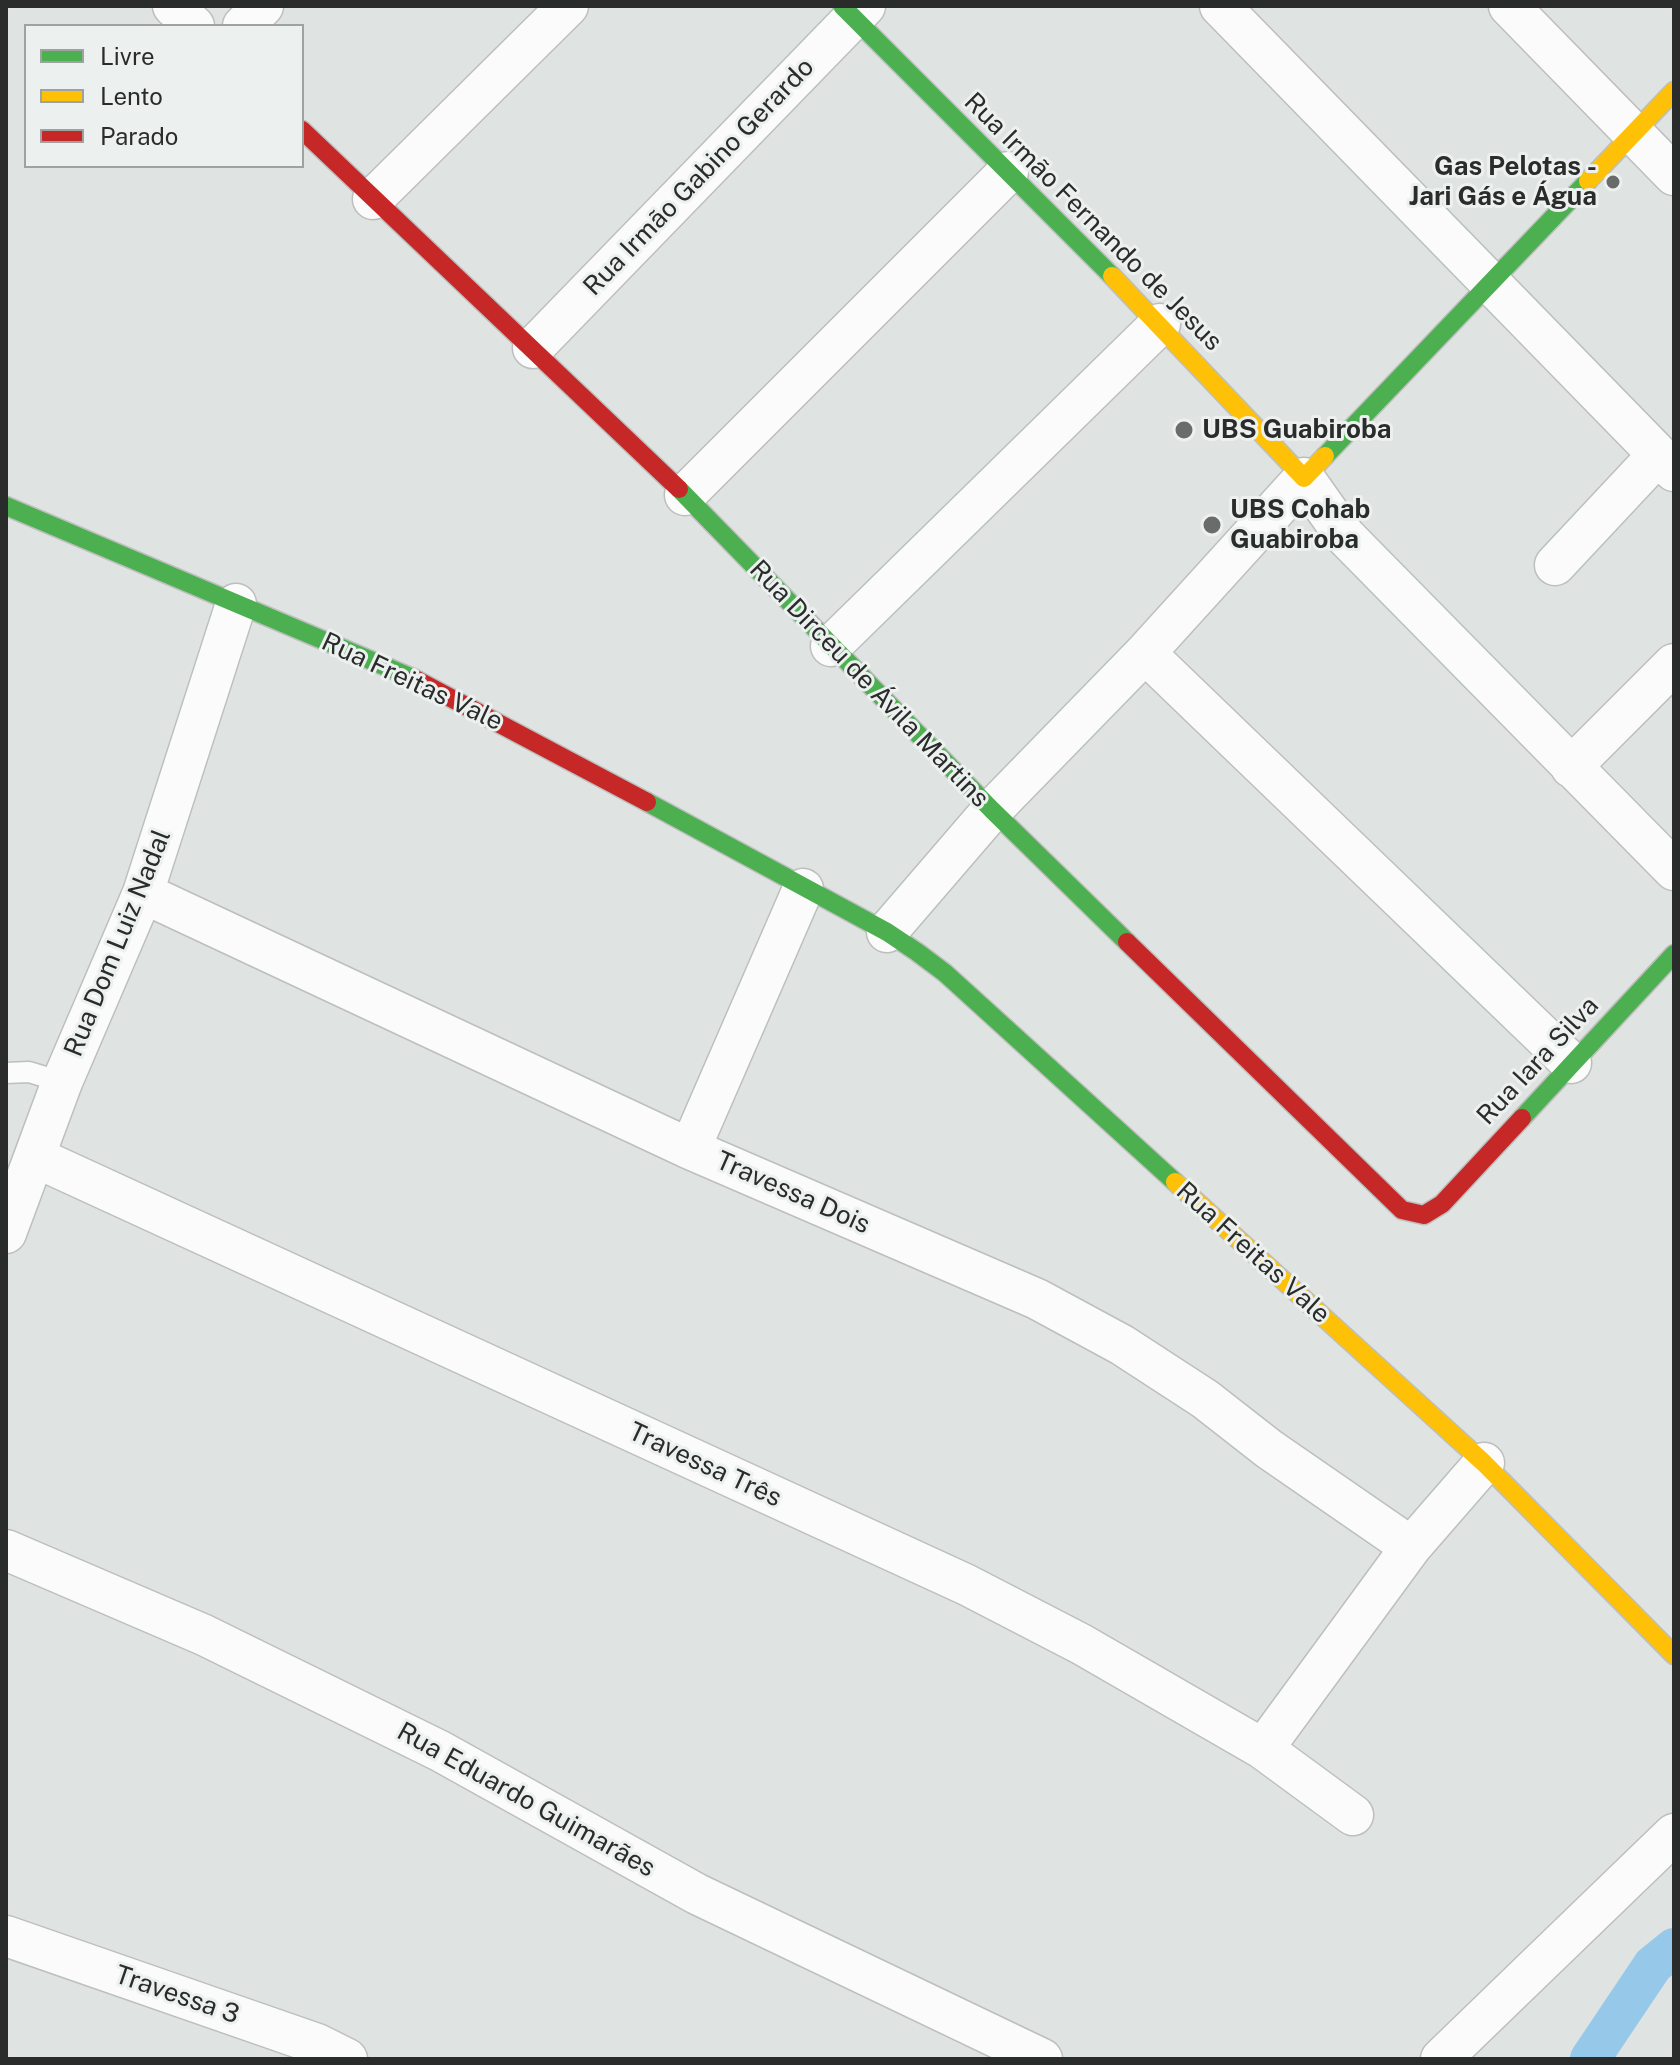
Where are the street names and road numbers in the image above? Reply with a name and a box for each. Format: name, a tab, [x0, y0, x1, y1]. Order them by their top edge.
street label: Rua Irmão Gabino Gerardo	[577, 52, 821, 302]
street label: Rua Irmão Fernando de Jesus	[958, 87, 1228, 357]
street label: Rua Dirceu de Ávila Martins	[743, 554, 995, 814]
street label: Rua Freitas Vale	[317, 626, 507, 738]
street label: Rua Dom Luiz Nadal	[58, 825, 178, 1061]
street label: Rua Iara Silva	[1471, 990, 1605, 1132]
street label: Travessa Dois	[711, 1145, 875, 1241]
street label: Rua Freitas Vale	[1170, 1176, 1336, 1330]
street label: Travessa Três	[624, 1416, 786, 1514]
street label: Rua Eduardo Guimarães	[392, 1716, 660, 1884]
street label: Travessa 3	[111, 1959, 243, 2031]

